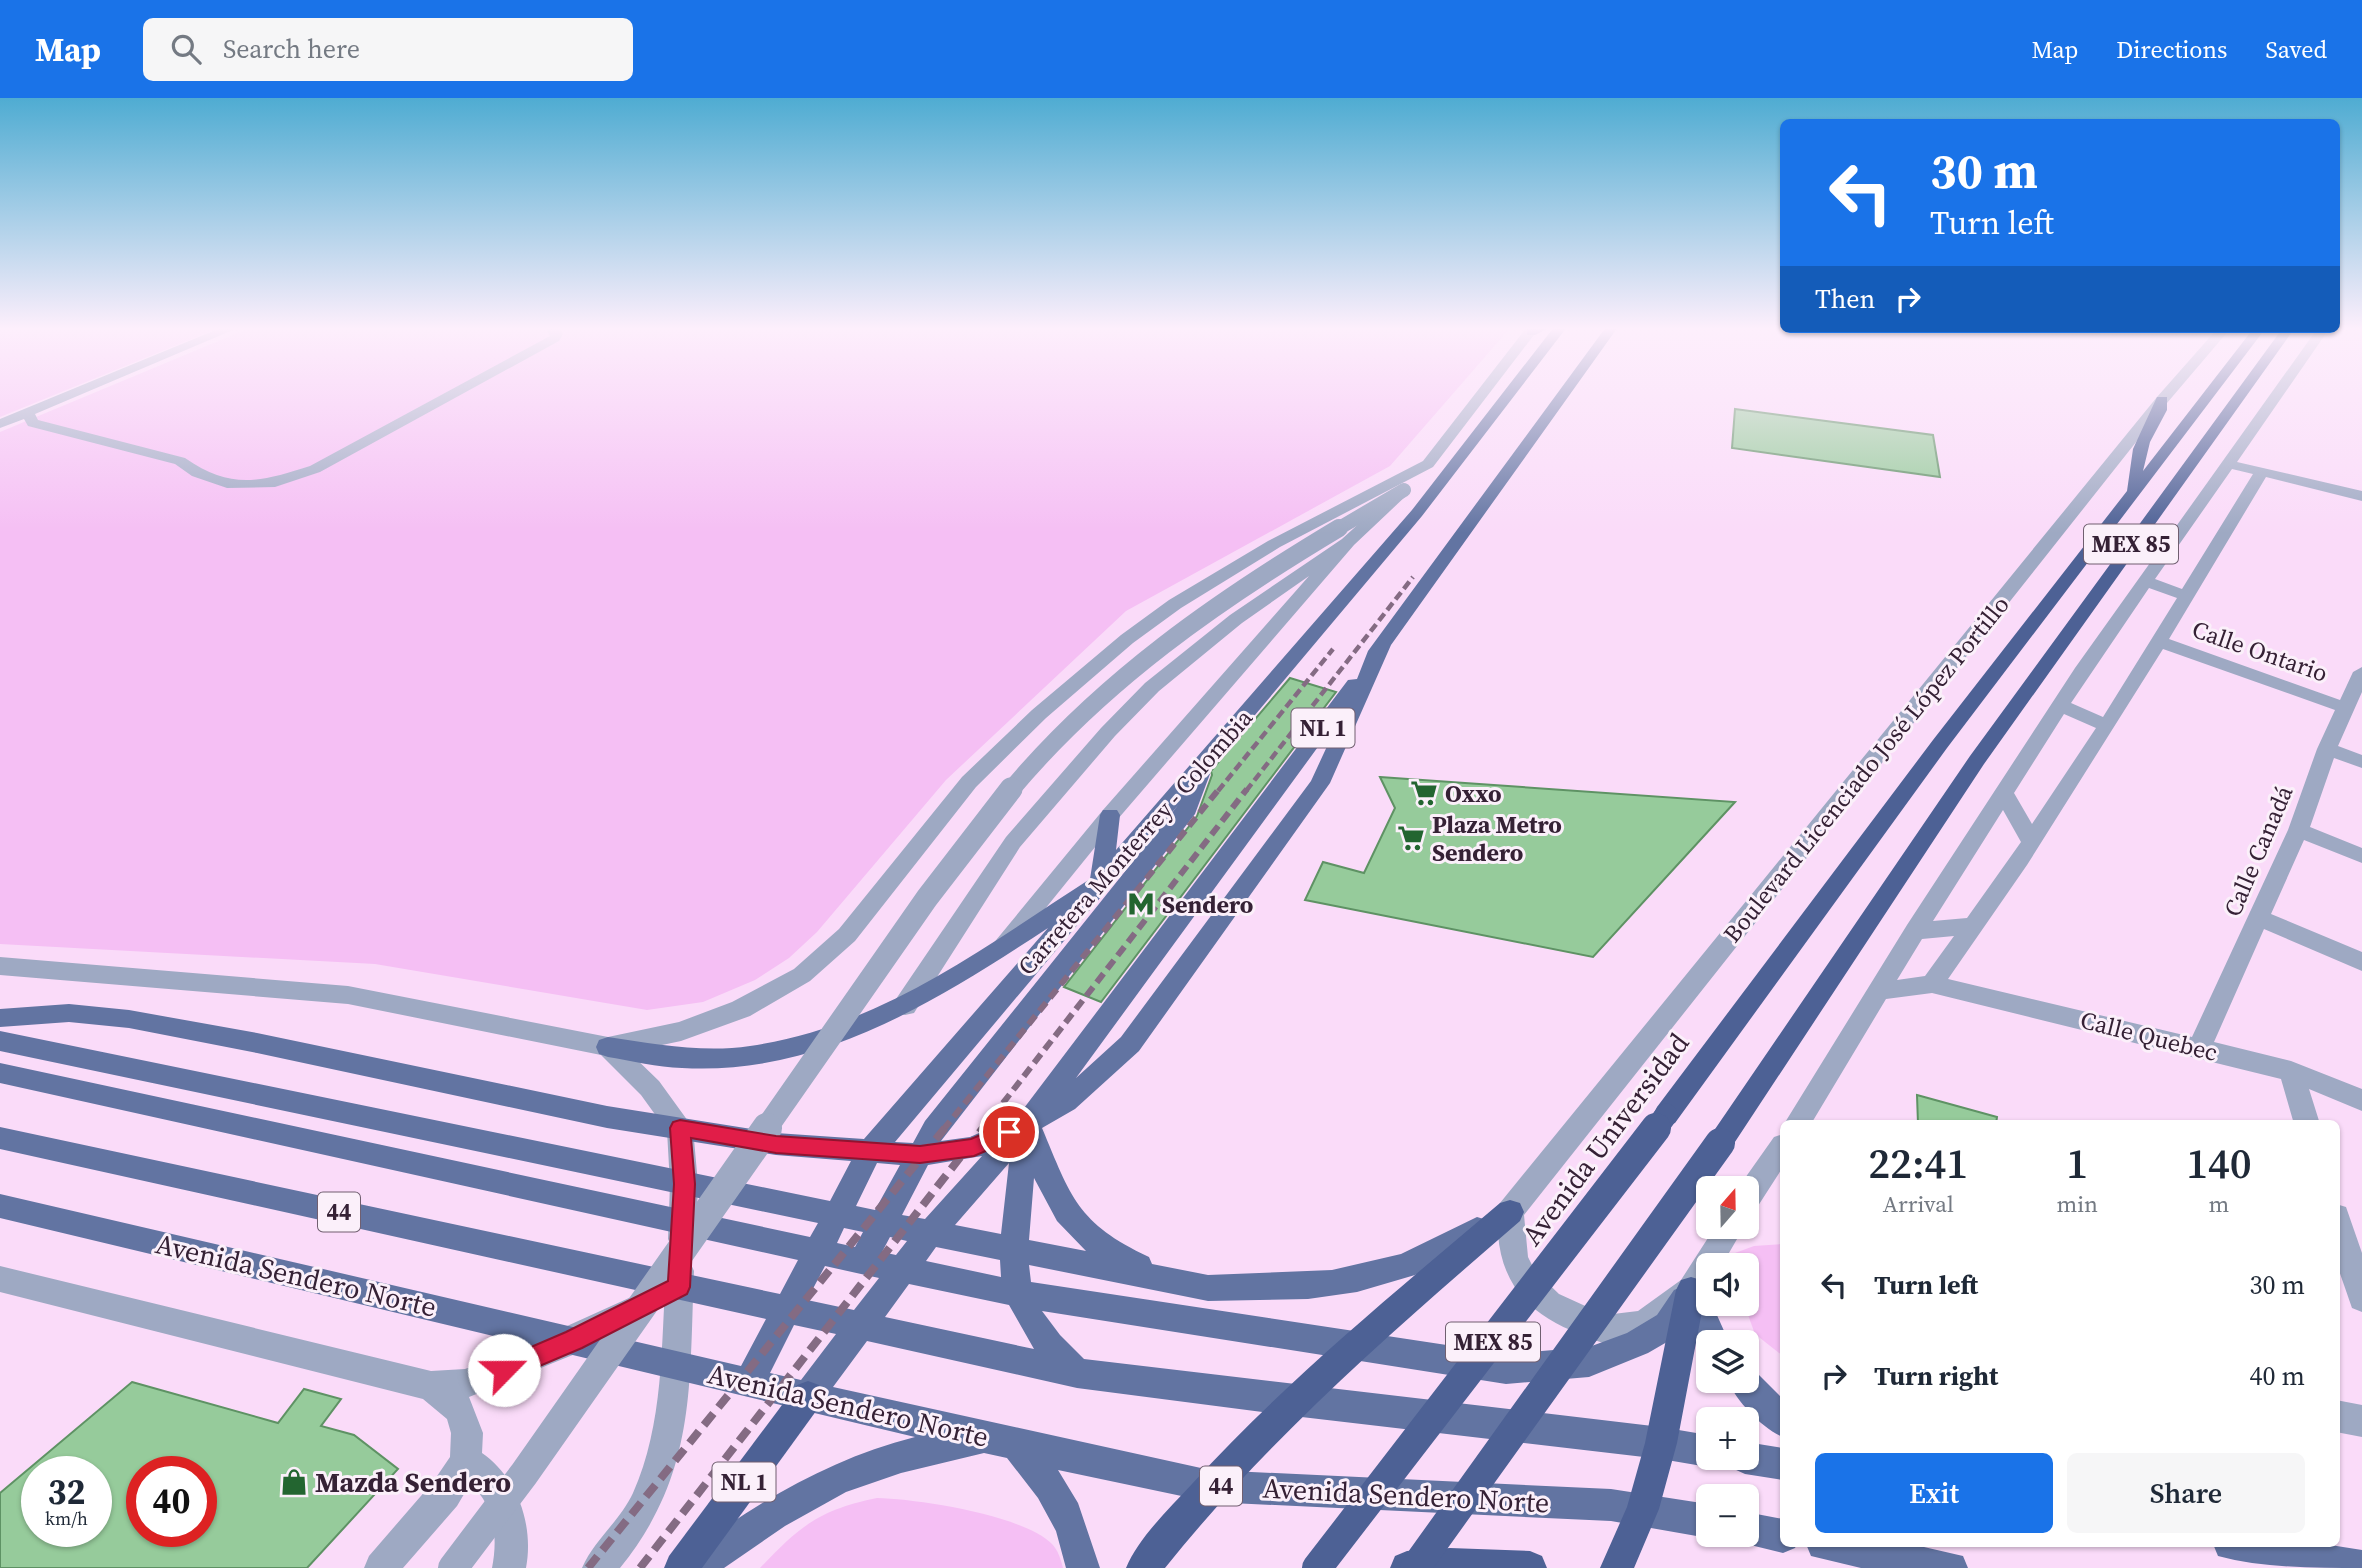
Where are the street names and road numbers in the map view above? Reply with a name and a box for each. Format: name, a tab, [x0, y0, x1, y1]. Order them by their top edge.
road number: MEX 85	[2084, 524, 2178, 564]
street label: Boulevard Licenciado José López Portillo	[1716, 589, 2016, 949]
street label: Calle Ontario	[2188, 612, 2332, 690]
street label: Carretera Monterrey - Colombia	[1010, 701, 1260, 982]
road number: NL 1	[1292, 708, 1354, 748]
street label: Calle Canadá	[2216, 780, 2301, 921]
street label: Calle Quebec	[2077, 1003, 2221, 1069]
street label: Avenida Universidad	[1513, 1025, 1697, 1253]
road number: 44	[318, 1192, 360, 1232]
street label: Avenida Sendero Norte	[152, 1224, 440, 1326]
road number: MEX 85	[1446, 1322, 1540, 1362]
street label: Avenida Sendero Norte	[704, 1354, 992, 1456]
road number: NL 1	[712, 1462, 776, 1502]
road number: 44	[1200, 1466, 1242, 1506]
street label: Avenida Sendero Norte	[1262, 1469, 1550, 1521]

